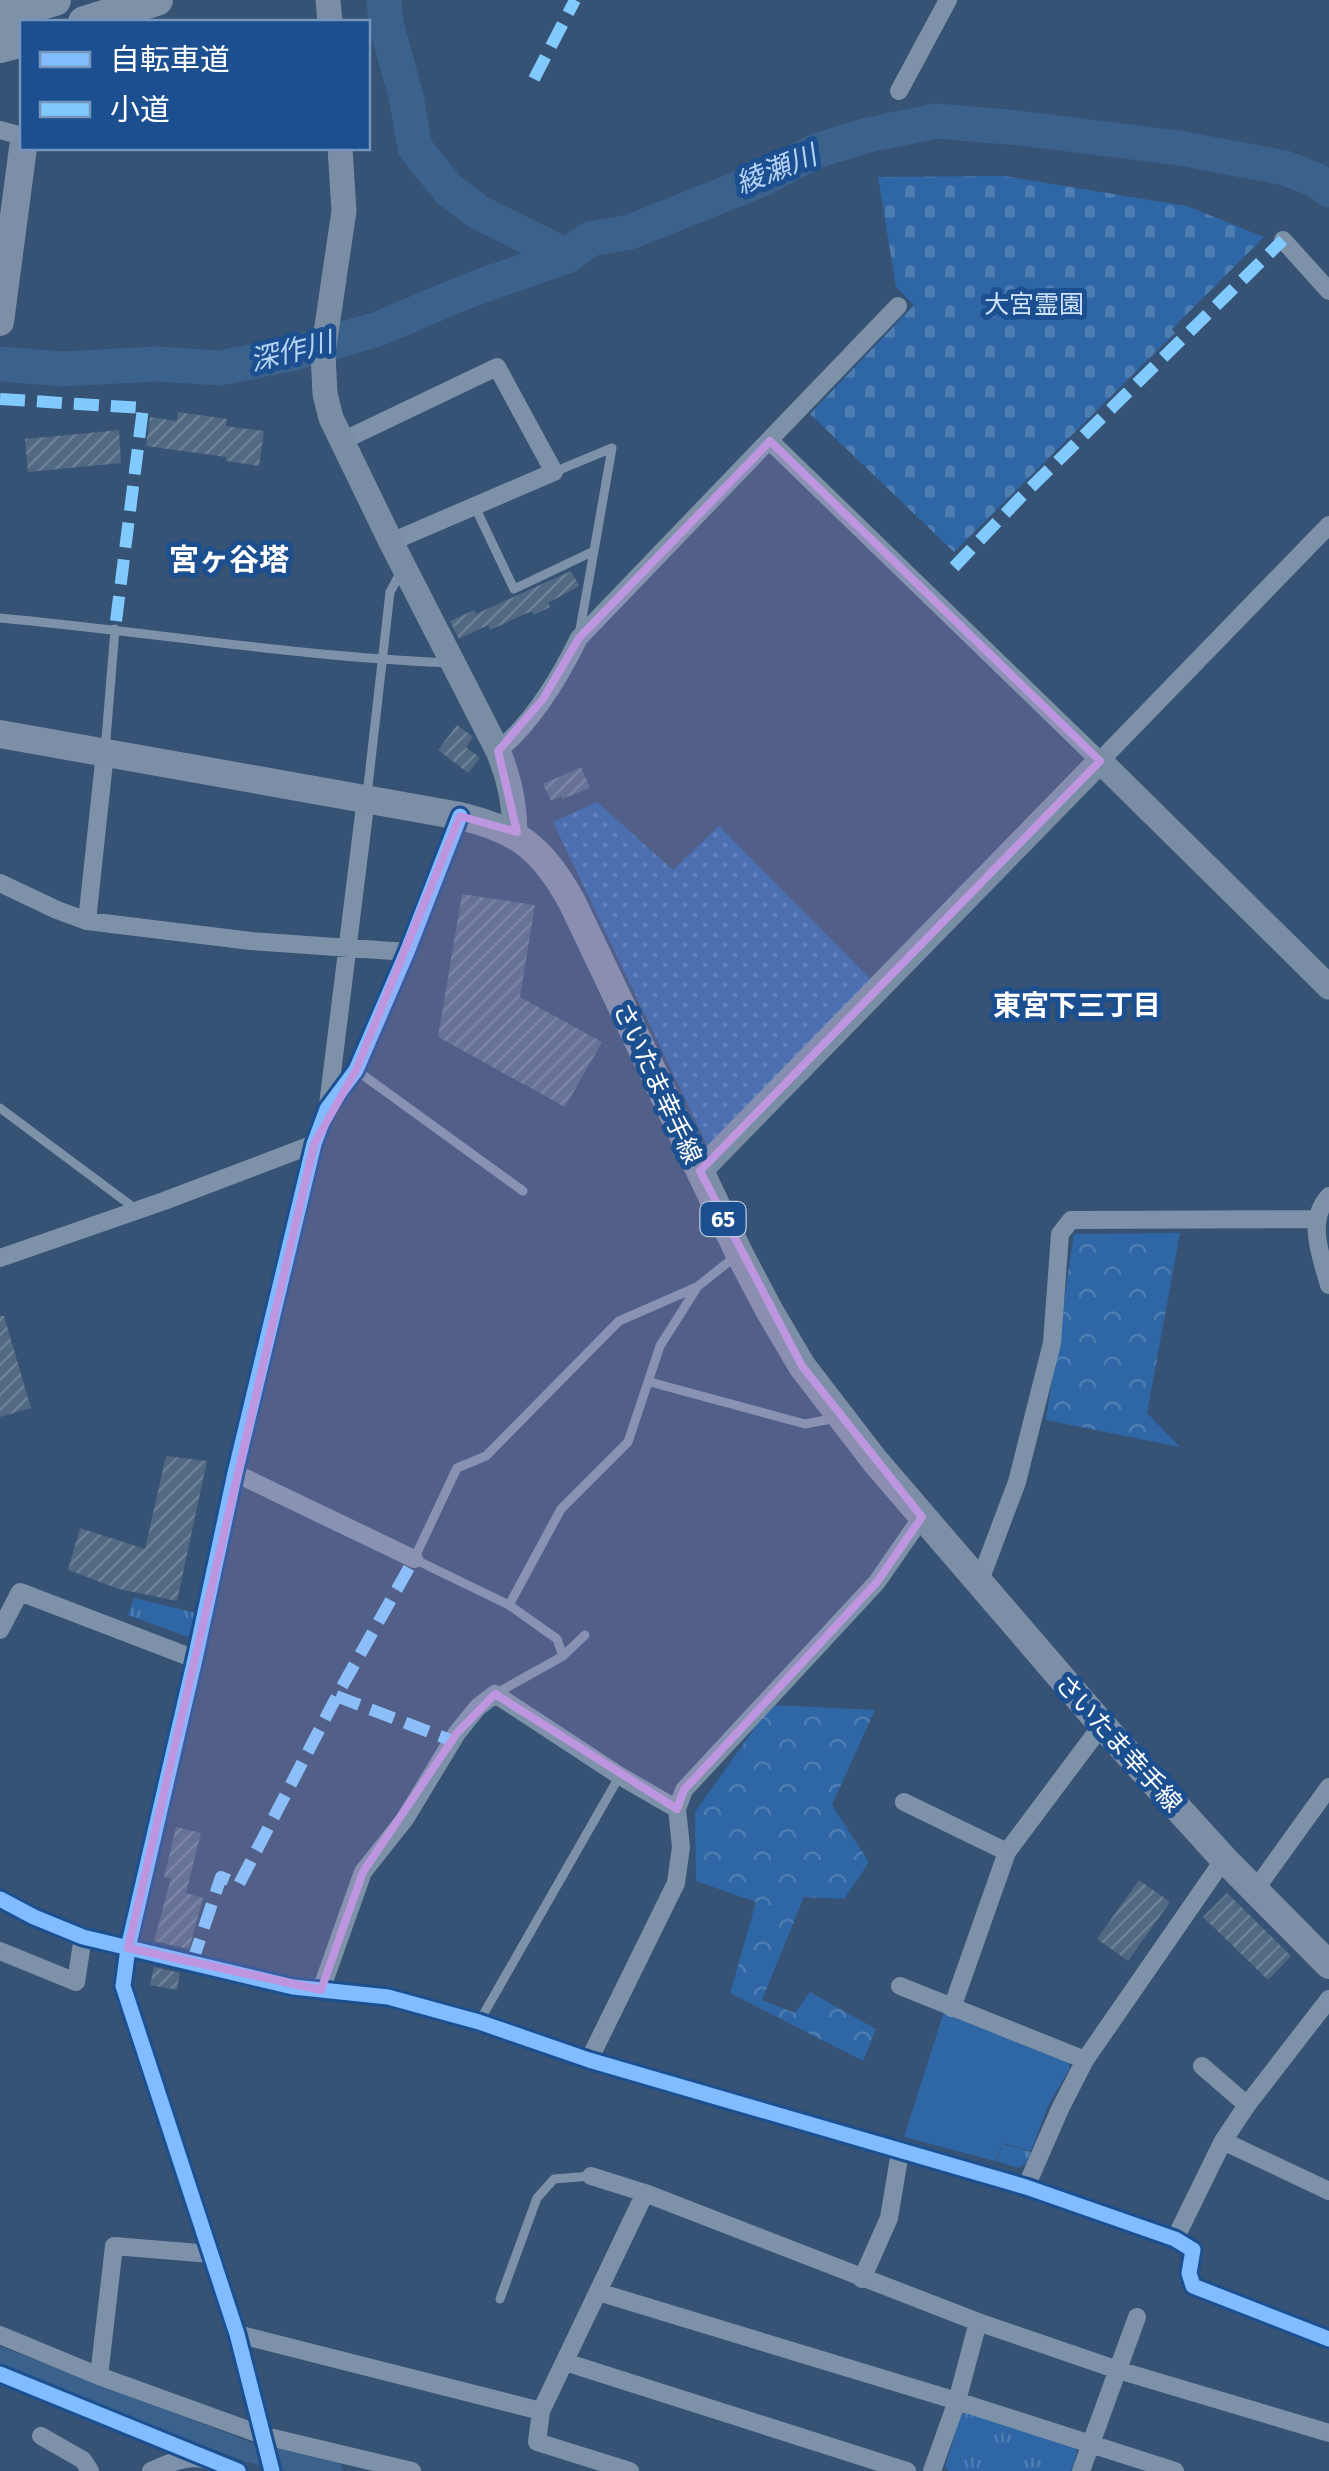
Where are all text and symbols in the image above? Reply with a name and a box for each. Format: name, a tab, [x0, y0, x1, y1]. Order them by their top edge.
legend	[20, 20, 370, 150]
text: 自転車道	[110, 42, 230, 78]
text: 小道	[110, 92, 170, 128]
water label: 綾瀬川	[731, 137, 824, 200]
park label: 大宮霊園	[984, 290, 1084, 320]
water label: 深作川	[246, 325, 339, 378]
district label: 宮ヶ谷塔	[169, 542, 289, 578]
district label: 東宮下三丁目	[993, 989, 1161, 1022]
street label: さいたま幸手線	[607, 998, 708, 1169]
road number: 65	[700, 1202, 746, 1236]
street label: さいたま幸手線	[1049, 1669, 1188, 1818]

